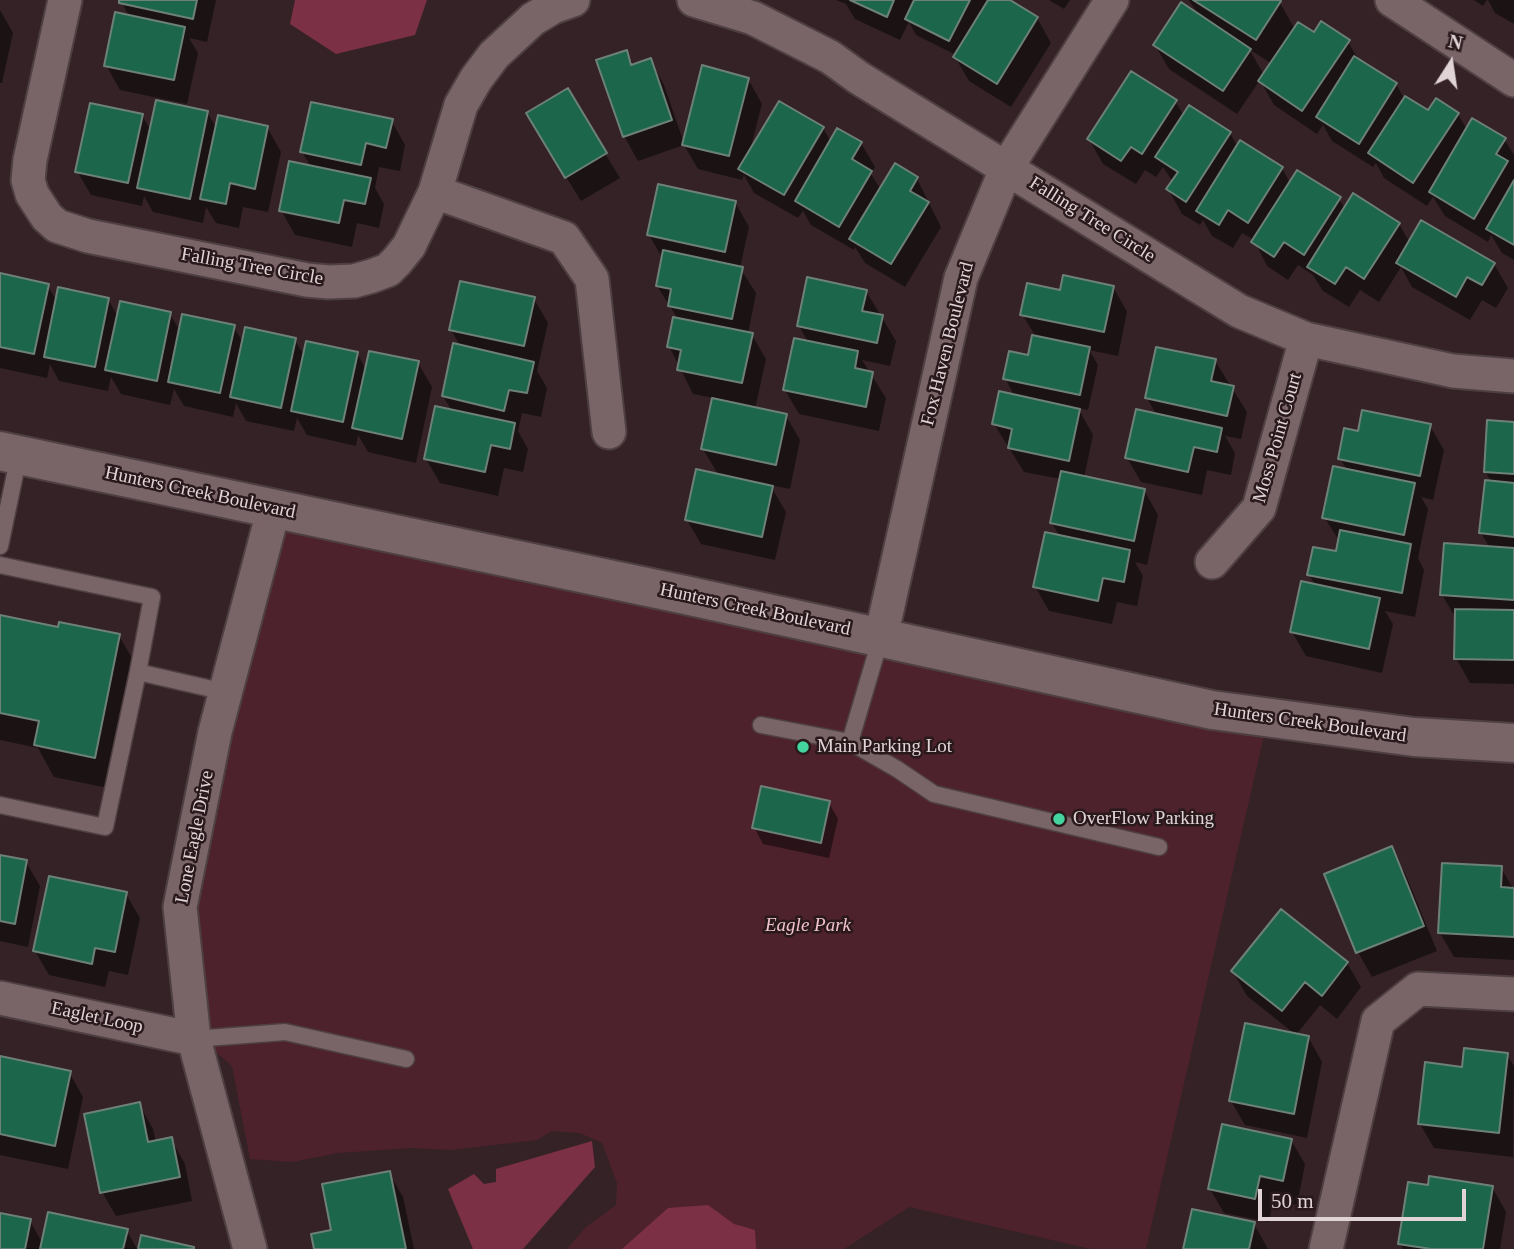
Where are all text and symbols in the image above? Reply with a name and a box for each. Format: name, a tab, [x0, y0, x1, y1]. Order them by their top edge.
north arrow	[1416, 28, 1486, 98]
text: N	[1447, 30, 1464, 54]
street label: Falling Tree Circle	[1025, 172, 1159, 268]
street label: Falling Tree Circle	[179, 243, 325, 291]
street label: Fox Haven Boulevard	[917, 260, 979, 428]
street label: Moss Point Court	[1249, 370, 1307, 506]
street label: Hunters Creek Boulevard	[103, 462, 297, 524]
street label: Hunters Creek Boulevard	[658, 579, 852, 641]
street label: Hunters Creek Boulevard	[1212, 698, 1408, 748]
place label: Main Parking Lot	[817, 736, 952, 758]
marker: Main Parking Lot	[795, 739, 811, 755]
street label: Lone Eagle Drive	[171, 769, 219, 905]
place label: OverFlow Parking	[1073, 808, 1214, 830]
marker: OverFlow Parking	[1051, 811, 1067, 827]
park label: Eagle Park	[765, 915, 851, 937]
street label: Eaglet Loop	[49, 997, 145, 1039]
scale bar	[1262, 1176, 1470, 1220]
text: 50 m	[1271, 1189, 1314, 1213]

